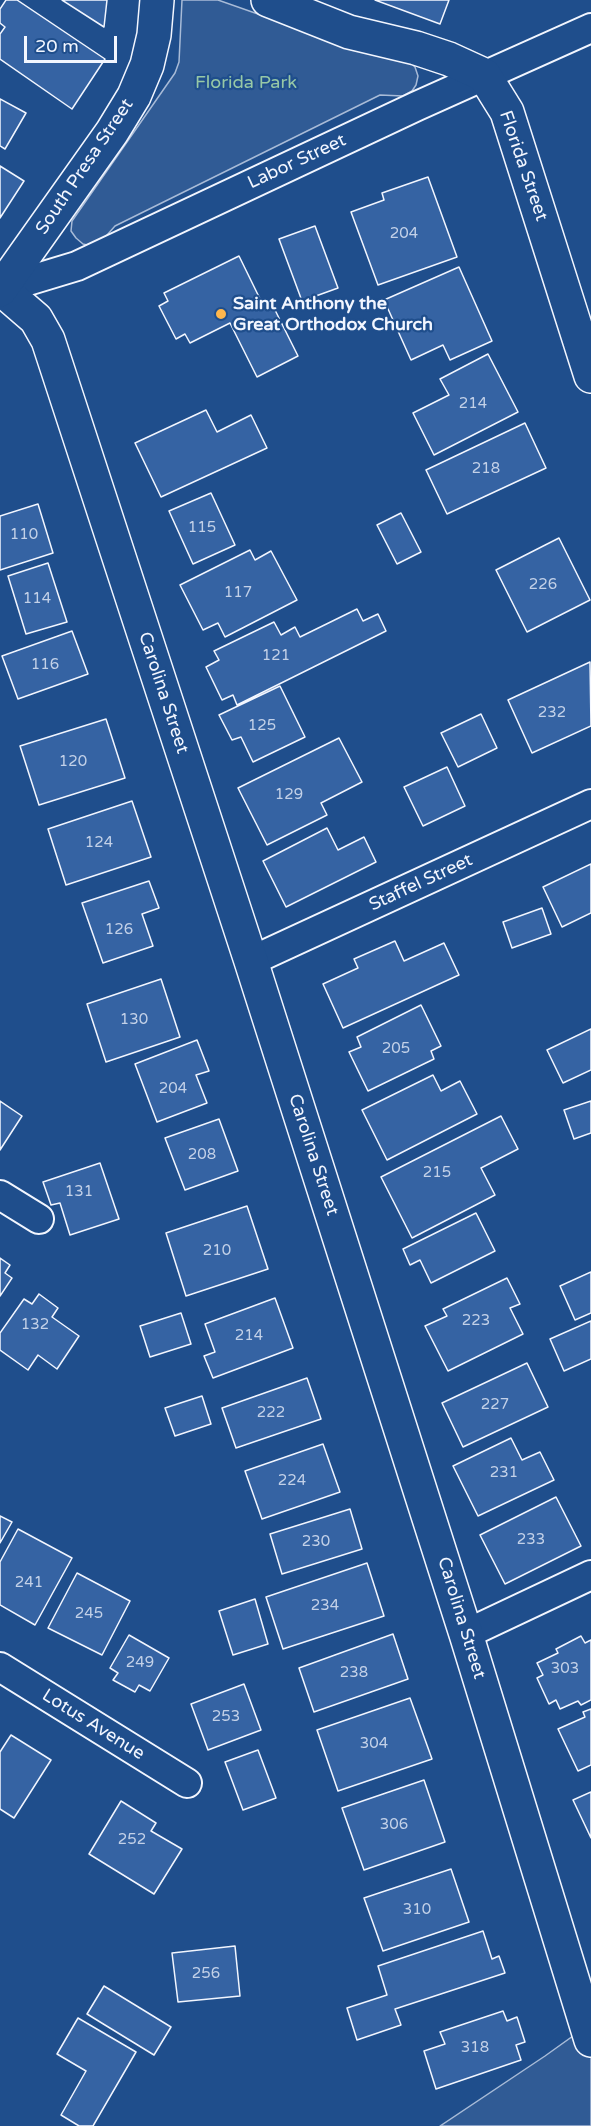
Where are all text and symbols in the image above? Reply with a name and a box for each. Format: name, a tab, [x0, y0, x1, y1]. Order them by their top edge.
scale bar	[27, 24, 120, 62]
text: 20 m	[35, 35, 79, 57]
park label: Florida Park	[195, 72, 297, 94]
street label: South Presa Street	[32, 95, 138, 239]
street label: Florida Street	[494, 108, 552, 224]
street label: Labor Street	[244, 130, 350, 194]
house number: 204	[390, 225, 418, 243]
place label: Saint Anthony the Great Orthodox Church	[233, 293, 433, 336]
marker: Saint Anthony the Great Orthodox Church	[214, 307, 228, 321]
house number: 214	[459, 395, 487, 413]
house number: 218	[472, 460, 500, 478]
house number: 115	[188, 519, 216, 537]
house number: 110	[10, 526, 38, 544]
house number: 226	[529, 576, 557, 594]
house number: 117	[224, 584, 252, 602]
house number: 114	[23, 590, 51, 608]
street label: Carolina Street	[133, 630, 193, 756]
house number: 121	[262, 647, 290, 665]
house number: 116	[31, 656, 59, 674]
house number: 232	[538, 704, 566, 722]
house number: 125	[248, 717, 276, 735]
house number: 120	[59, 753, 87, 771]
house number: 129	[275, 786, 303, 804]
house number: 124	[85, 834, 113, 852]
street label: Staffel Street	[366, 850, 476, 916]
house number: 126	[105, 921, 133, 939]
house number: 130	[120, 1011, 148, 1029]
house number: 205	[382, 1040, 410, 1058]
house number: 204	[159, 1080, 187, 1098]
street label: Carolina Street	[283, 1092, 343, 1218]
house number: 208	[188, 1146, 216, 1164]
house number: 215	[423, 1164, 451, 1182]
house number: 131	[65, 1183, 93, 1201]
house number: 210	[203, 1242, 231, 1260]
house number: 223	[462, 1312, 490, 1330]
house number: 132	[21, 1316, 49, 1334]
house number: 214	[235, 1327, 263, 1345]
house number: 227	[481, 1396, 509, 1414]
house number: 222	[257, 1404, 285, 1422]
house number: 231	[490, 1464, 518, 1482]
house number: 224	[278, 1472, 306, 1490]
house number: 233	[517, 1531, 545, 1549]
house number: 230	[302, 1533, 330, 1551]
street label: Carolina Street	[432, 1554, 490, 1682]
house number: 241	[15, 1574, 43, 1592]
house number: 234	[311, 1597, 339, 1615]
house number: 245	[75, 1605, 103, 1623]
house number: 249	[126, 1654, 154, 1672]
house number: 303	[551, 1660, 579, 1678]
house number: 238	[340, 1664, 368, 1682]
street label: Lotus Avenue	[38, 1685, 148, 1765]
house number: 253	[212, 1708, 240, 1726]
house number: 304	[360, 1735, 388, 1753]
house number: 306	[380, 1816, 408, 1834]
house number: 252	[118, 1831, 146, 1849]
house number: 310	[403, 1901, 431, 1919]
house number: 256	[192, 1965, 220, 1983]
house number: 318	[461, 2039, 489, 2057]

